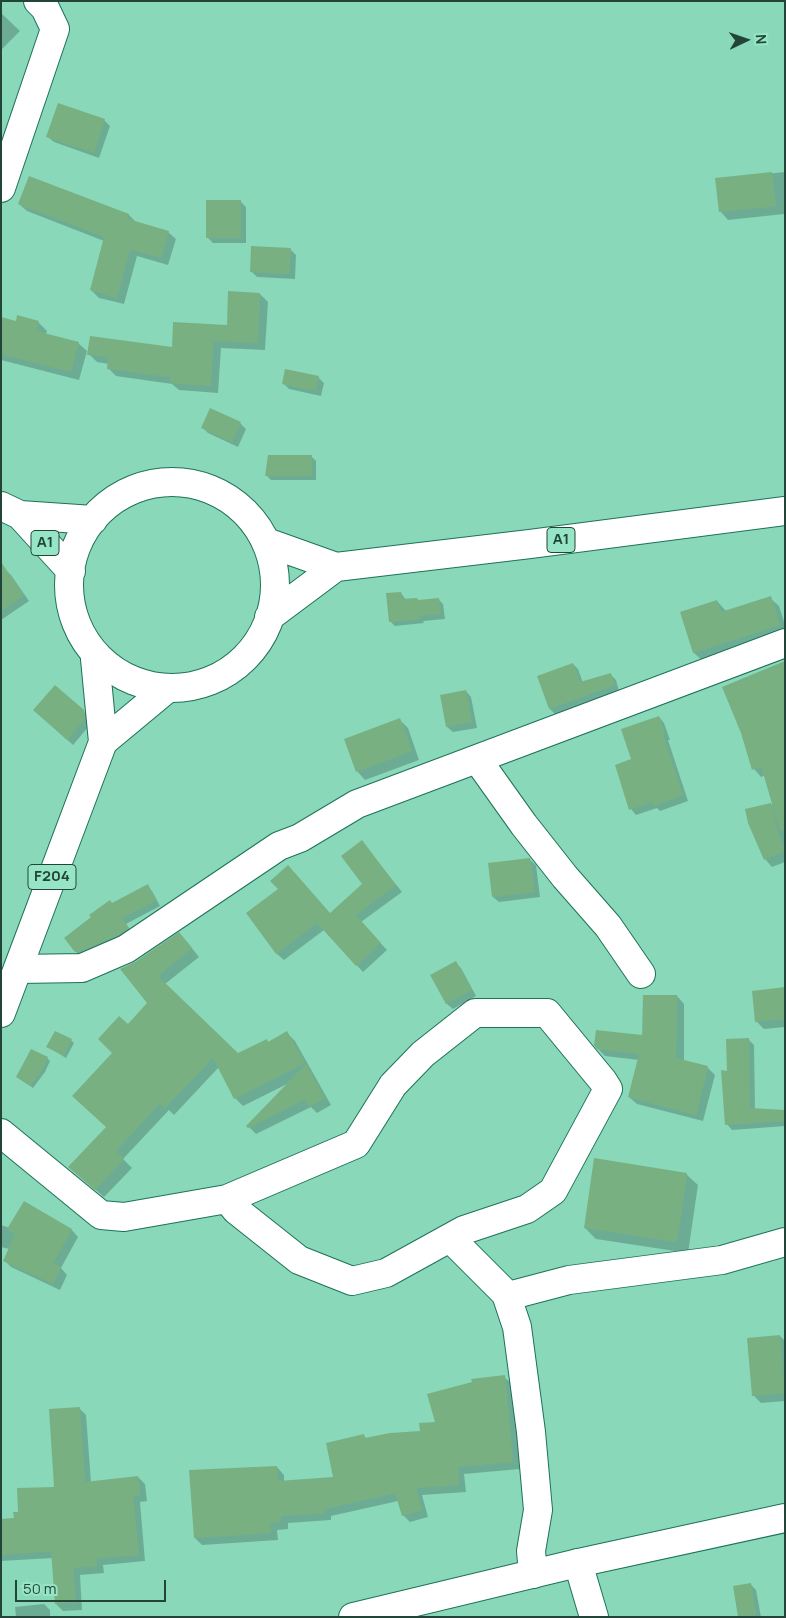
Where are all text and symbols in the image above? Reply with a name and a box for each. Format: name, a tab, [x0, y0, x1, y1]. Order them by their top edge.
north arrow	[721, 15, 771, 65]
text: N	[752, 34, 771, 45]
road number: A1	[547, 528, 575, 552]
road number: A1	[31, 530, 59, 556]
road number: F204	[28, 864, 76, 890]
scale bar	[18, 1570, 169, 1602]
text: 50 m	[23, 1578, 57, 1599]

